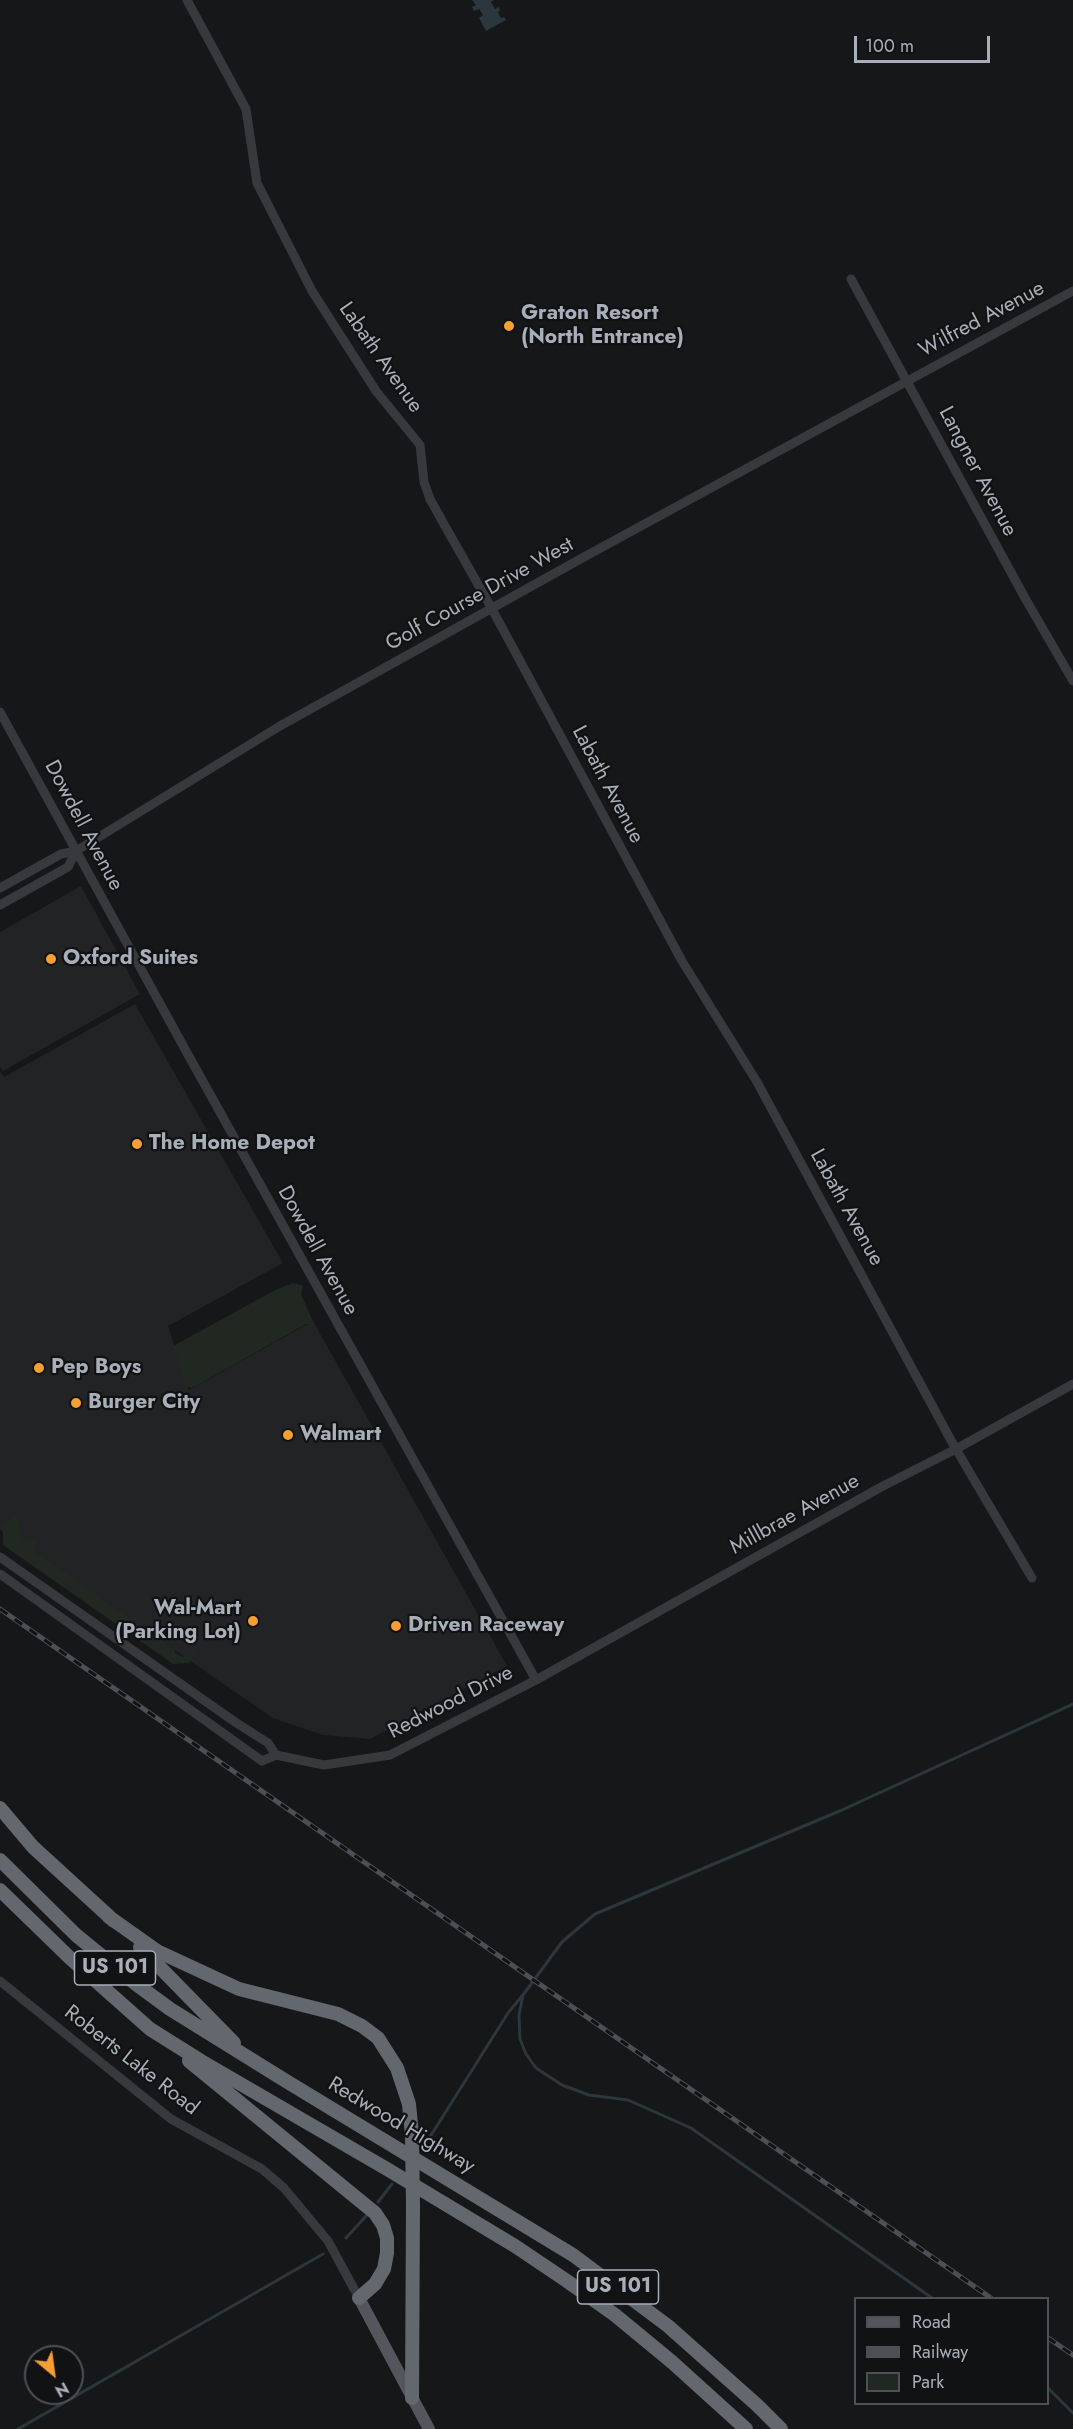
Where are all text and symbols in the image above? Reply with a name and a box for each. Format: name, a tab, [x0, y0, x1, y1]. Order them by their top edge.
scale bar	[857, 24, 994, 62]
text: 100 m	[865, 33, 914, 59]
street label: Wilfred Avenue	[915, 276, 1049, 364]
street label: Labath Avenue	[333, 298, 427, 418]
place label: Graton Resort (North Entrance)	[521, 301, 684, 351]
marker: Graton Resort (North Entrance)	[502, 319, 516, 333]
street label: Langner Avenue	[932, 403, 1022, 541]
street label: Golf Course Drive West	[382, 533, 578, 657]
street label: Labath Avenue	[565, 722, 649, 848]
street label: Dowdell Avenue	[38, 757, 128, 895]
place label: Oxford Suites	[63, 946, 198, 972]
marker: Oxford Suites	[44, 952, 58, 966]
place label: The Home Depot	[149, 1131, 315, 1157]
marker: The Home Depot	[130, 1137, 144, 1151]
street label: Labath Avenue	[804, 1145, 888, 1271]
street label: Dowdell Avenue	[271, 1182, 363, 1320]
place label: Pep Boys	[51, 1355, 141, 1381]
marker: Pep Boys	[32, 1361, 46, 1375]
place label: Burger City	[88, 1390, 200, 1416]
marker: Burger City	[69, 1396, 83, 1410]
place label: Walmart	[300, 1422, 381, 1448]
marker: Walmart	[281, 1428, 295, 1442]
street label: Millbrae Avenue	[726, 1469, 864, 1561]
place label: Wal-Mart (Parking Lot)	[115, 1596, 241, 1646]
place label: Driven Raceway	[408, 1613, 564, 1639]
marker: Wal-Mart (Parking Lot)	[246, 1614, 260, 1628]
marker: Driven Raceway	[389, 1619, 403, 1633]
street label: Redwood Drive	[385, 1661, 517, 1745]
road number: US 101	[74, 1951, 156, 1985]
street label: Roberts Lake Road	[59, 2001, 203, 2121]
street label: Redwood Highway	[323, 2072, 479, 2180]
road number: US 101	[578, 2270, 658, 2304]
legend	[854, 2297, 1049, 2405]
text: Road	[912, 2309, 951, 2335]
text: Railway	[912, 2339, 968, 2365]
north arrow	[24, 2345, 84, 2405]
text: Park	[912, 2369, 944, 2395]
text: N	[51, 2376, 73, 2403]

